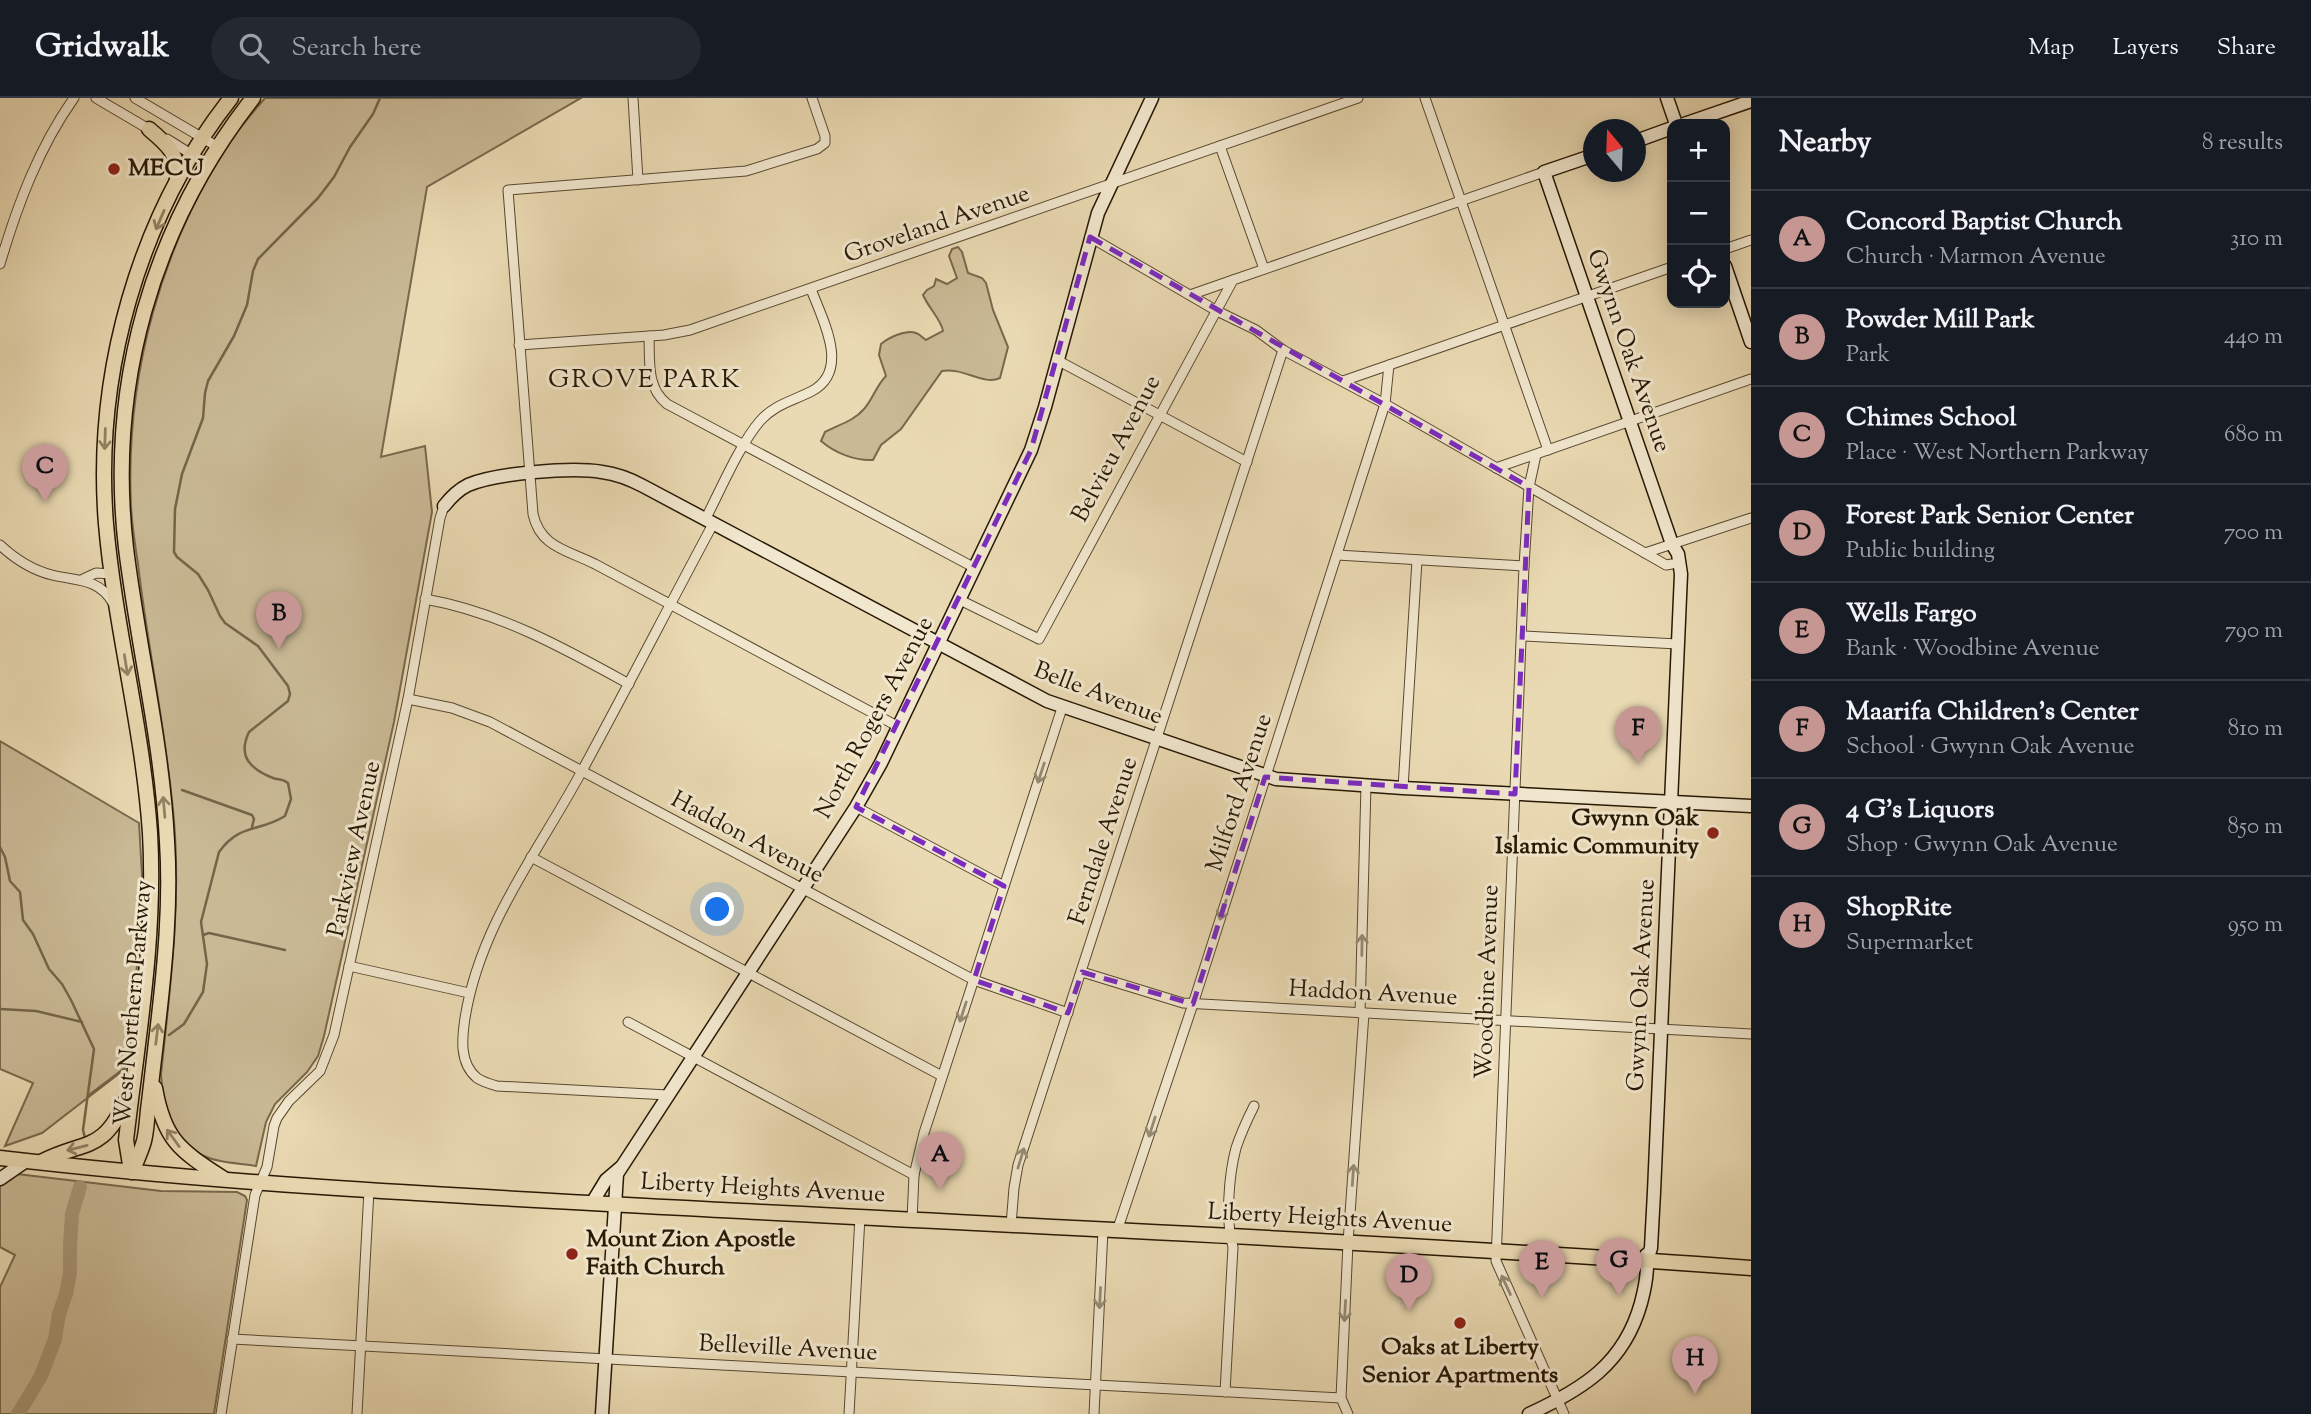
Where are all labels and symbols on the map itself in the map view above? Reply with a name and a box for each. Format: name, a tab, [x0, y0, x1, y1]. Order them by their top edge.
north arrow	[1583, 119, 1646, 182]
place label: MECU	[128, 152, 204, 186]
marker: MECU	[106, 161, 122, 177]
street label: Groveland Avenue	[839, 177, 1035, 273]
one-way arrow	[152, 208, 165, 230]
street label: Gwynn Oak Avenue	[1577, 245, 1679, 457]
district label: GROVE PARK	[548, 362, 742, 399]
street label: Belvieu Avenue	[1064, 369, 1170, 529]
one-way arrow	[99, 427, 112, 450]
pin: C	[22, 444, 68, 502]
pin: B	[256, 591, 302, 649]
street label: North Rogers Avenue	[807, 611, 943, 825]
one-way arrow	[120, 653, 133, 676]
street label: Belle Avenue	[1029, 654, 1167, 734]
pin: F	[1615, 706, 1661, 764]
street label: Milford Avenue	[1198, 710, 1282, 876]
street label: Ferndale Avenue	[1061, 753, 1147, 929]
street label: Parkview Avenue	[320, 758, 390, 940]
one-way arrow	[1034, 761, 1046, 783]
street label: Haddon Avenue	[664, 783, 830, 893]
one-way arrow	[158, 796, 171, 819]
place label: Gwynn Oak Islamic Community	[1495, 802, 1700, 864]
marker: Gwynn Oak Islamic Community	[1705, 825, 1721, 841]
street label: Gwynn Oak Avenue	[1619, 878, 1665, 1092]
street label: West Northern Parkway	[106, 879, 162, 1127]
street label: Woodbine Avenue	[1468, 884, 1508, 1080]
your location	[700, 892, 734, 926]
one-way arrow	[1215, 899, 1228, 921]
one-way arrow	[1355, 933, 1369, 956]
street label: Haddon Avenue	[1288, 973, 1458, 1015]
one-way arrow	[956, 1001, 968, 1023]
one-way arrow	[151, 1023, 164, 1046]
one-way arrow	[1145, 1115, 1157, 1137]
one-way arrow	[166, 1129, 180, 1148]
pin: A	[917, 1132, 963, 1190]
one-way arrow	[66, 1142, 89, 1155]
one-way arrow	[1015, 1147, 1028, 1169]
one-way arrow	[1346, 1164, 1359, 1187]
street label: Liberty Heights Avenue	[640, 1166, 886, 1212]
street label: Liberty Heights Avenue	[1207, 1196, 1453, 1242]
place label: Mount Zion Apostle Faith Church	[586, 1223, 796, 1285]
pin: G	[1596, 1238, 1642, 1296]
pin: E	[1519, 1240, 1565, 1298]
marker: Mount Zion Apostle Faith Church	[564, 1246, 580, 1262]
pin: D	[1386, 1253, 1432, 1311]
one-way arrow	[1499, 1275, 1512, 1296]
one-way arrow	[1093, 1286, 1106, 1309]
one-way arrow	[1338, 1299, 1351, 1322]
marker: Oaks at Liberty Senior Apartments	[1452, 1315, 1468, 1331]
street label: Belleville Avenue	[698, 1327, 878, 1371]
place label: Oaks at Liberty Senior Apartments	[1362, 1331, 1558, 1393]
pin: H	[1672, 1336, 1718, 1394]

